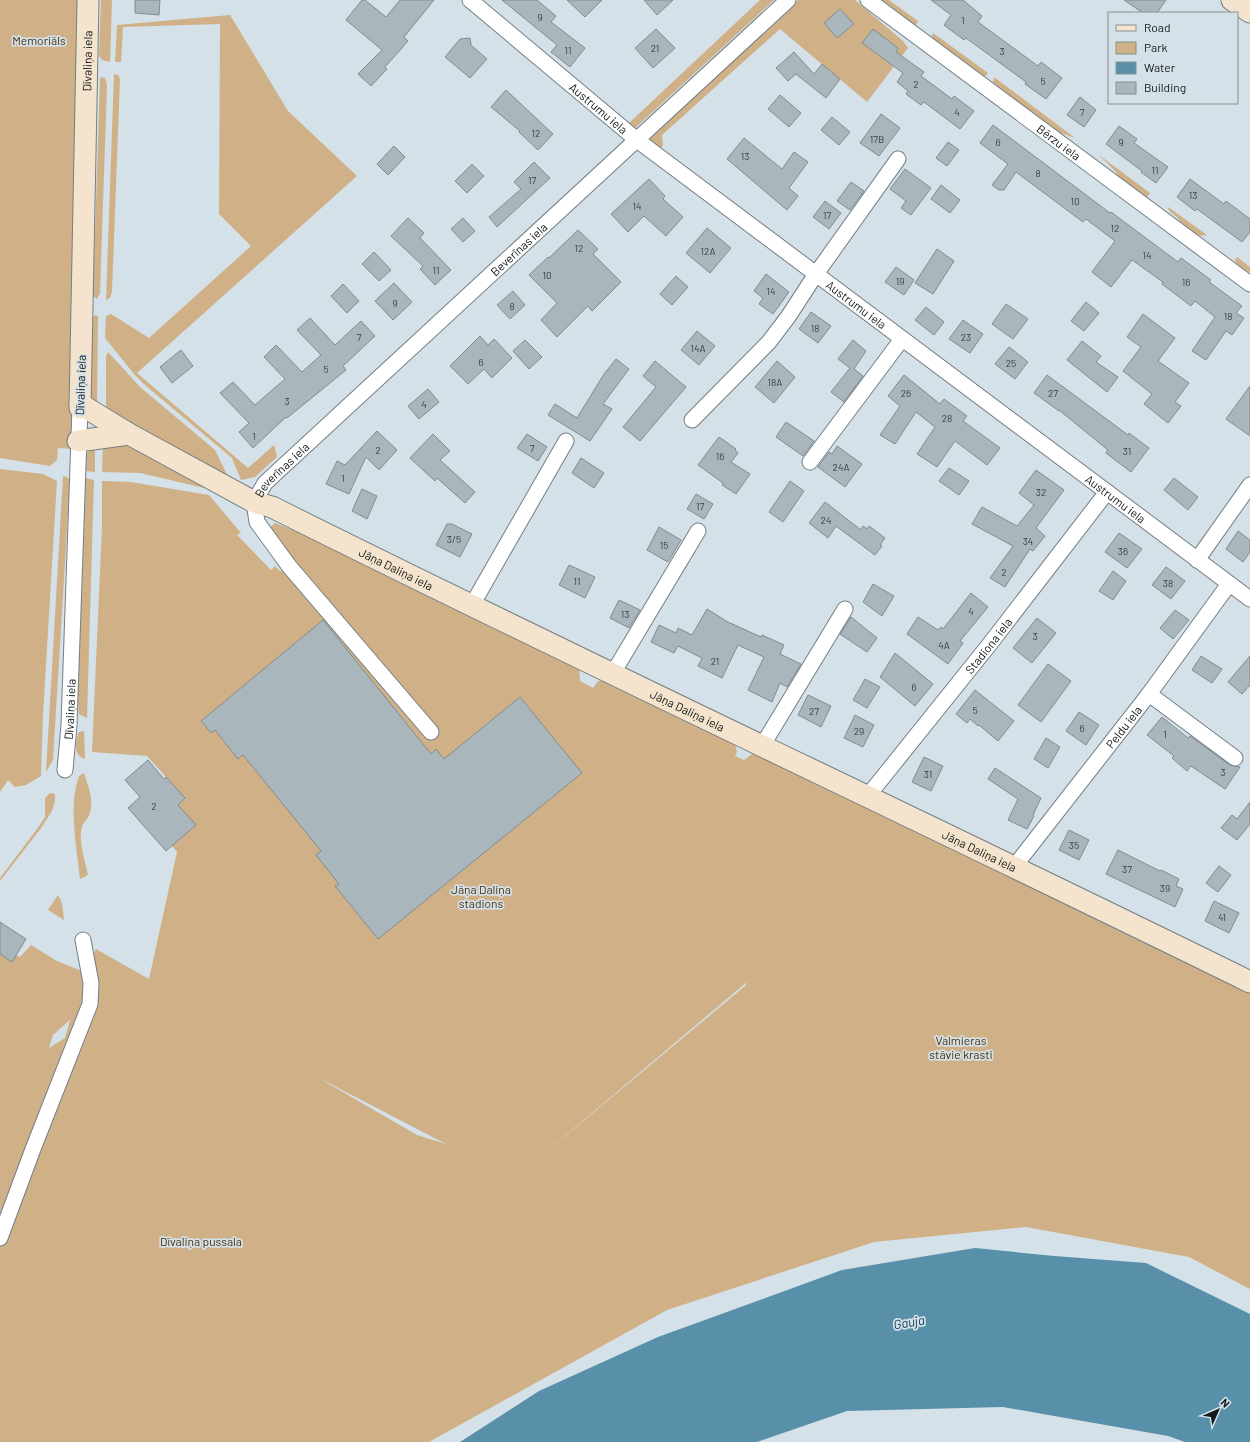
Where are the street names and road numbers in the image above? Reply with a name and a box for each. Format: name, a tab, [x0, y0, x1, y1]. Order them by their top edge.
street label: Dīvaliņa iela	[79, 30, 94, 92]
street label: Austrumu iela	[567, 79, 631, 136]
street label: Bērzu iela	[1034, 121, 1084, 163]
street label: Beverīnas iela	[487, 219, 550, 278]
street label: Austrumu iela	[823, 277, 889, 331]
street label: Dīvaliņa iela	[72, 354, 88, 416]
street label: Beverīnas iela	[251, 439, 312, 499]
street label: Austrumu iela	[1083, 471, 1149, 526]
street label: Jāņa Daliņa iela	[357, 544, 435, 593]
street label: Stadiona iela	[962, 615, 1014, 676]
street label: Dīvaliņa iela	[61, 679, 78, 740]
street label: Jāņa Daliņa iela	[648, 686, 727, 734]
street label: Peldu iela	[1103, 703, 1144, 751]
street label: Jāņa Daliņa iela	[940, 827, 1019, 874]

